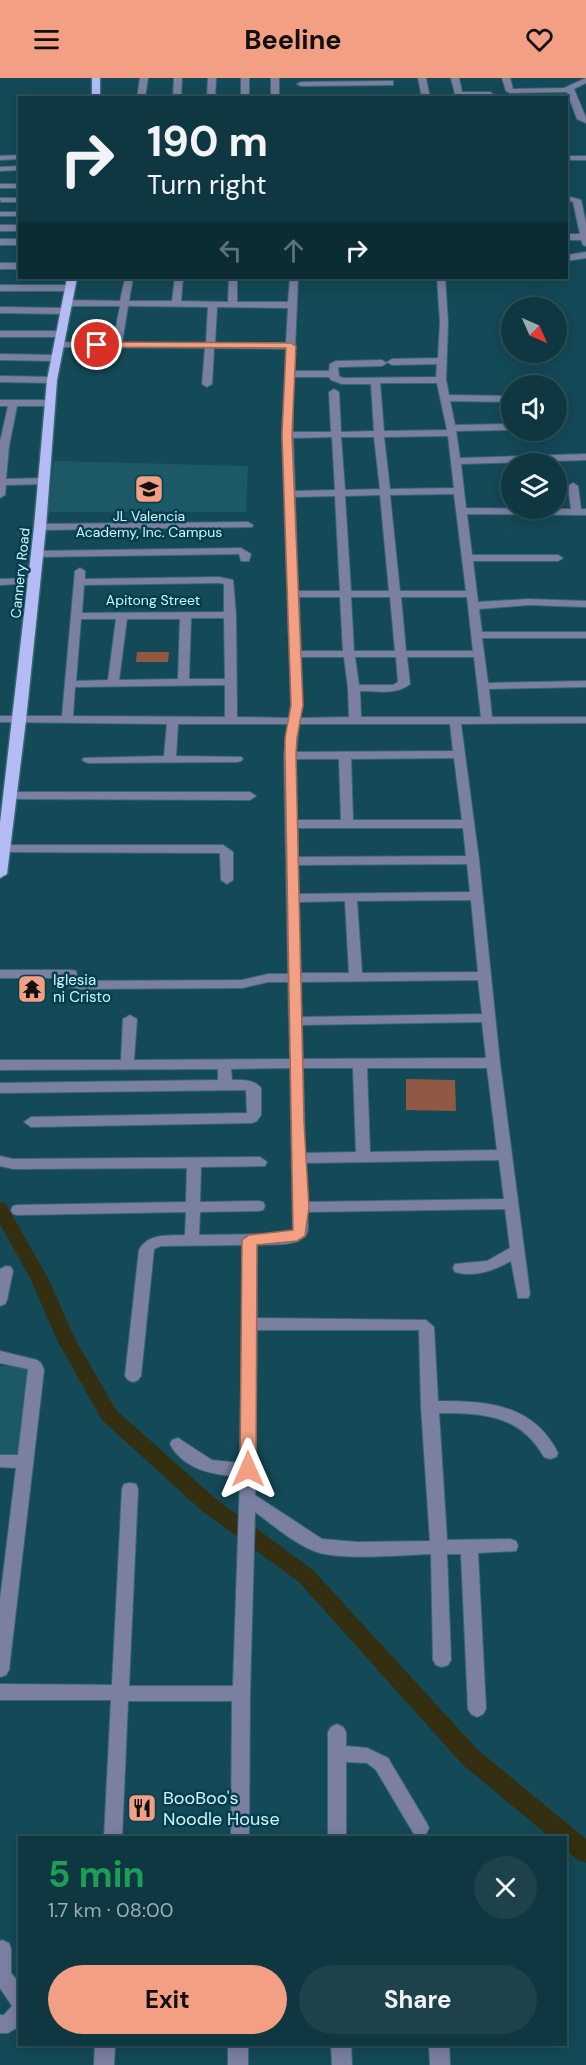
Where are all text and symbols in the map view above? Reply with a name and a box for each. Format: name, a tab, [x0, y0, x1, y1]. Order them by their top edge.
text: Beeline	[244, 22, 342, 57]
icon: menu	[30, 23, 63, 56]
icon: heart	[523, 23, 556, 56]
text: 190 m	[147, 114, 268, 169]
icon: right	[48, 120, 126, 198]
text: Turn right	[147, 167, 267, 202]
icon: left	[214, 234, 247, 267]
icon: ahead	[277, 234, 310, 267]
icon: right	[340, 234, 373, 267]
north arrow	[501, 297, 567, 363]
map controls	[501, 297, 567, 519]
pin	[71, 319, 122, 370]
icon: arrive	[80, 328, 113, 361]
button: sound	[501, 375, 567, 441]
button: layers	[501, 453, 567, 519]
school or university icon: JL Valencia Academy, Inc. Campus	[133, 473, 165, 505]
place label: JL Valencia Academy, Inc. Campus	[76, 507, 222, 541]
street label: Cannery Road	[6, 527, 34, 619]
street label: Apitong Street	[106, 591, 200, 609]
place label: Iglesia ni Cristo	[53, 970, 111, 1007]
temple icon: Iglesia ni Cristo	[16, 973, 48, 1005]
position arrow	[216, 1437, 280, 1501]
place label: BooBoo's Noodle House	[163, 1786, 280, 1831]
restaurant icon: BooBoo's Noodle House	[126, 1792, 158, 1824]
text: 5 min	[48, 1851, 145, 1898]
button: close	[474, 1856, 537, 1919]
text: 1.7 km · 08:00	[48, 1897, 173, 1923]
button: Exit	[48, 1965, 287, 2034]
button: Share	[299, 1965, 537, 2034]

